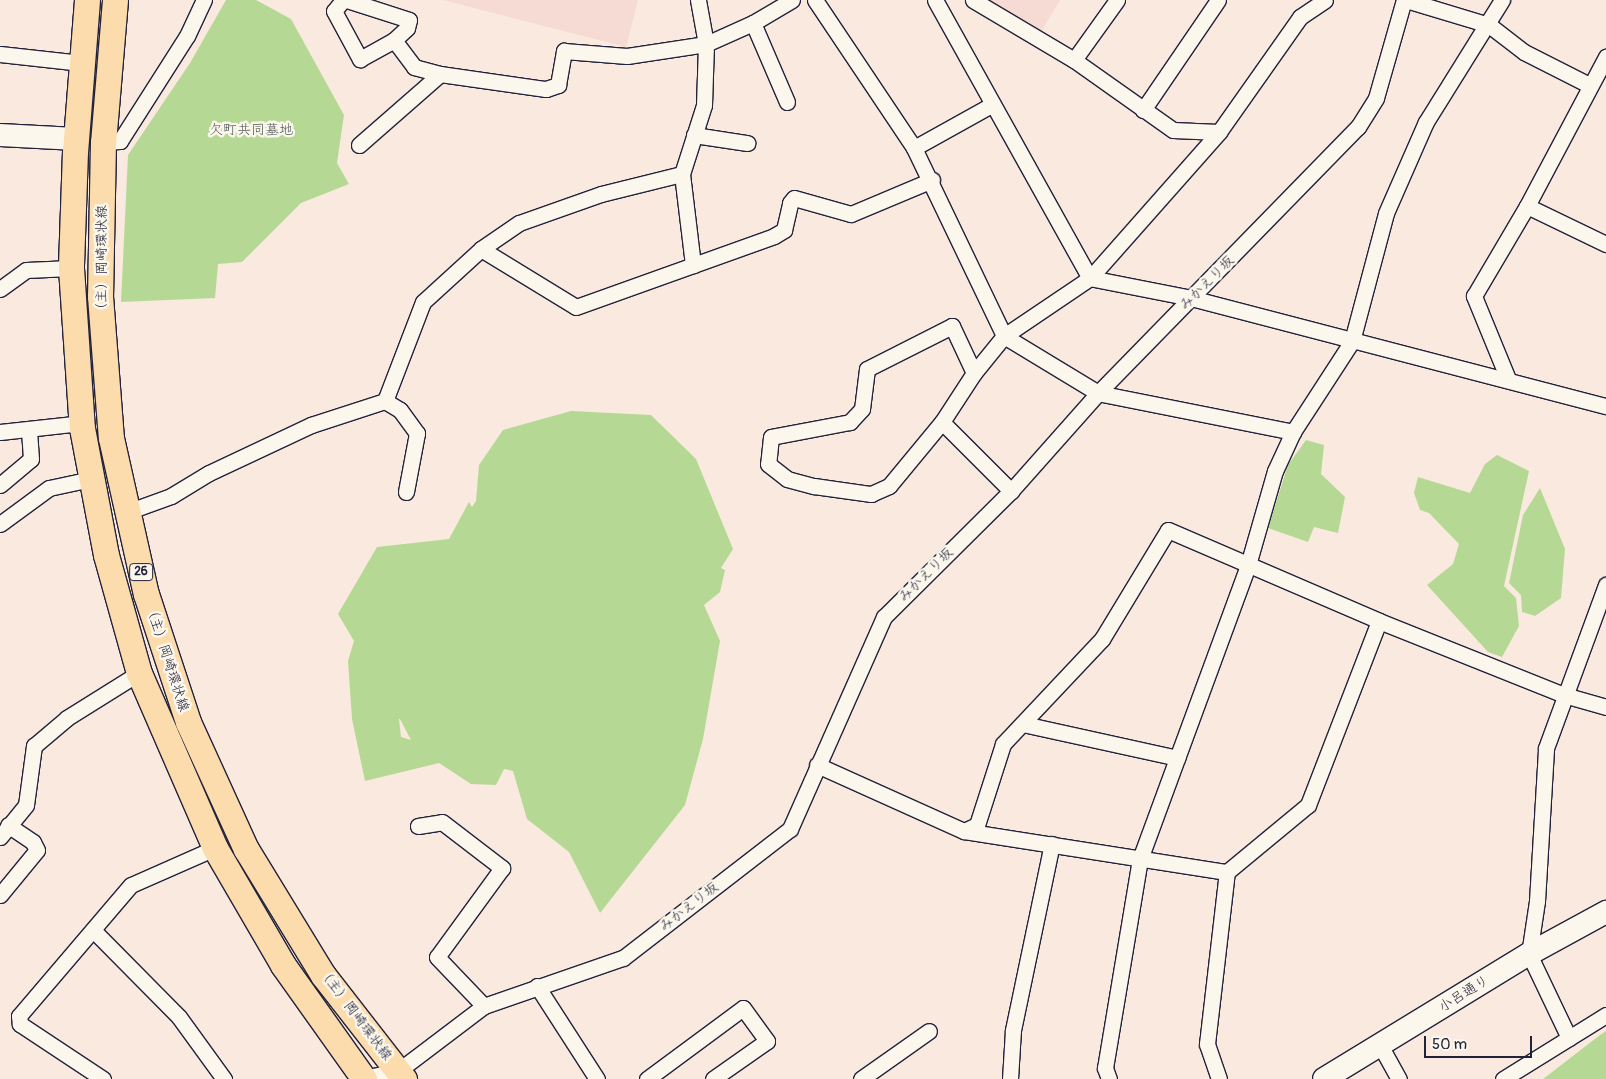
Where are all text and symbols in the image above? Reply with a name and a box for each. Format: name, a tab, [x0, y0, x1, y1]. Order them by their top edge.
park label: 欠町共同墓地	[209, 122, 293, 138]
street label: （主）岡崎環状線	[94, 205, 110, 317]
street label: みかえり坂	[1176, 252, 1238, 314]
street label: みかえり坂	[895, 544, 957, 606]
road number: 26	[128, 562, 154, 582]
street label: （主）岡崎環状線	[142, 602, 192, 714]
street label: みかえり坂	[656, 879, 722, 935]
street label: （主）岡崎環状線	[315, 964, 395, 1064]
street label: 小呂通り	[1436, 972, 1492, 1016]
scale bar	[1426, 1026, 1534, 1058]
text: 50 m	[1432, 1035, 1467, 1054]

